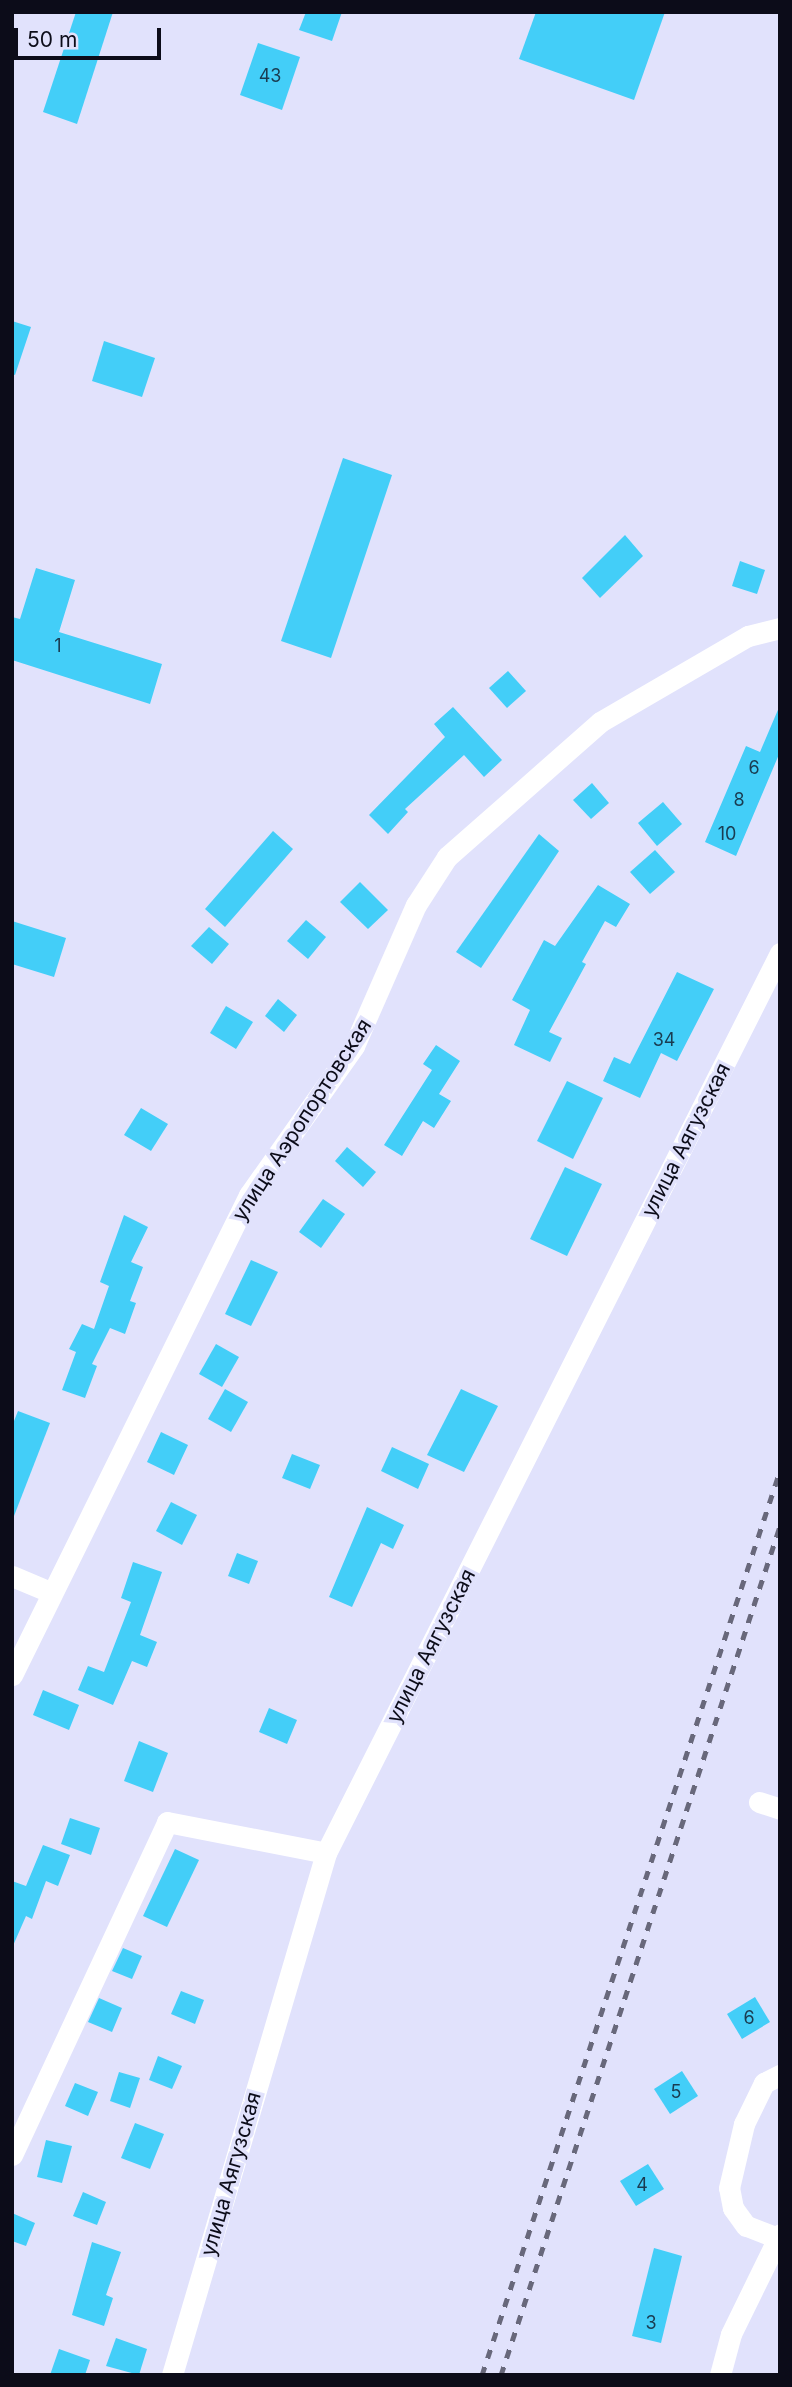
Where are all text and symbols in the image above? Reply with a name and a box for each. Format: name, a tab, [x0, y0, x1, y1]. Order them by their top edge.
scale bar	[18, 14, 164, 58]
text: 50 m	[27, 27, 77, 52]
house number: 43	[259, 65, 281, 87]
house number: 1	[54, 635, 62, 657]
house number: 6	[748, 757, 760, 779]
house number: 8	[733, 789, 745, 811]
house number: 10	[718, 823, 736, 845]
street label: улица Аэропортовская	[227, 1014, 377, 1226]
house number: 34	[653, 1029, 675, 1051]
street label: улица Аягузская	[636, 1059, 736, 1221]
street label: улица Аягузская	[381, 1565, 481, 1727]
house number: 6	[743, 2007, 755, 2029]
house number: 5	[671, 2081, 681, 2103]
street label: улица Аягузская	[195, 2089, 267, 2259]
house number: 4	[636, 2174, 648, 2196]
house number: 3	[645, 2312, 657, 2334]

